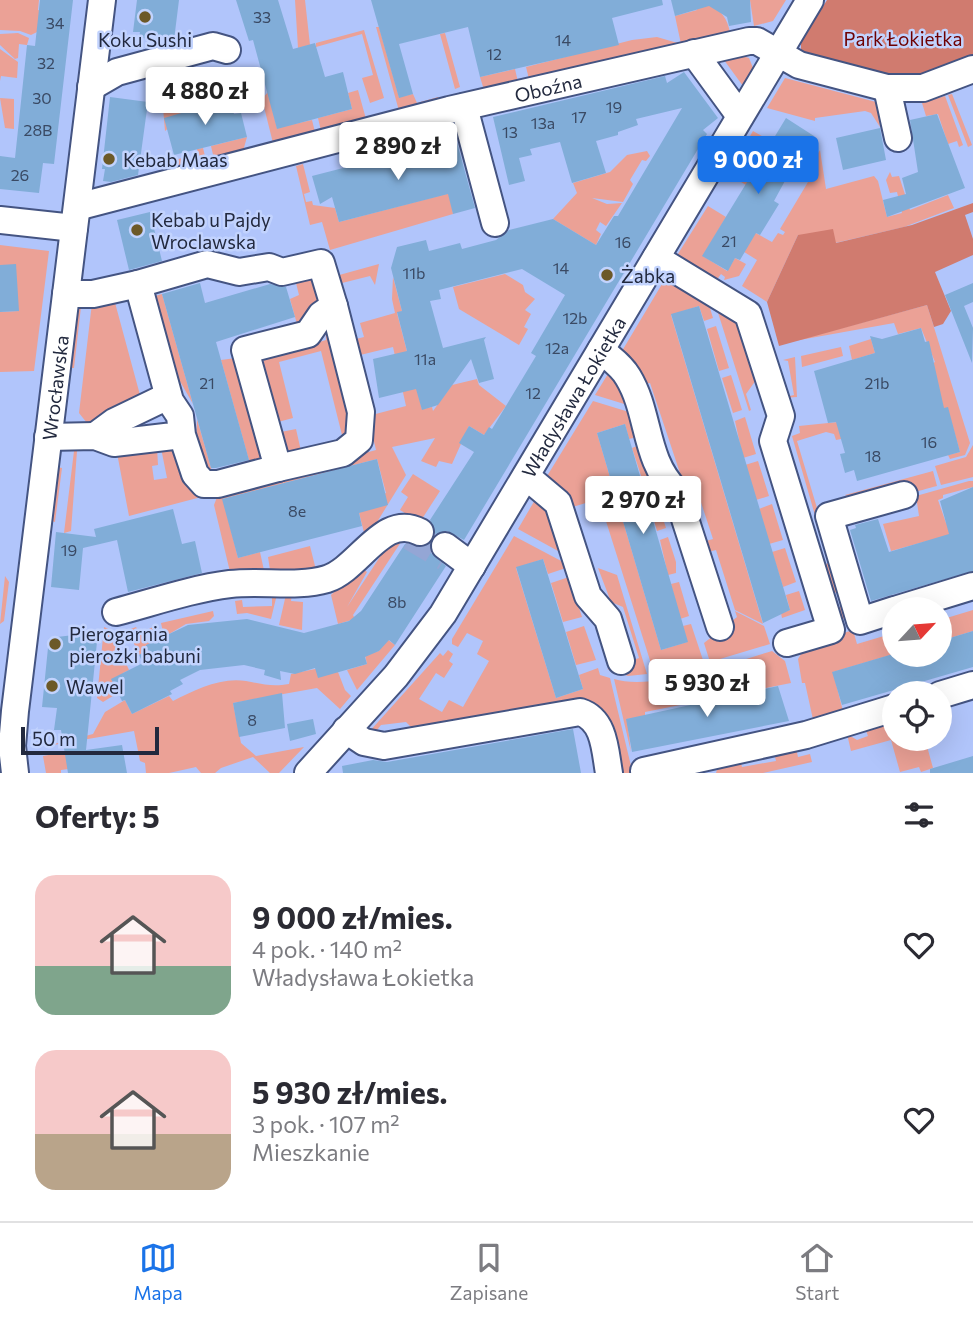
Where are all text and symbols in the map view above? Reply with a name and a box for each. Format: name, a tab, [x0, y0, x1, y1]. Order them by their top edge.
house number: 33	[253, 7, 271, 26]
marker: Koku Sushi	[137, 9, 153, 25]
house number: 34	[46, 13, 65, 32]
park label: Park Łokietka	[844, 27, 962, 50]
place label: Koku Sushi	[98, 28, 192, 51]
house number: 14	[555, 30, 572, 49]
house number: 12	[486, 44, 502, 63]
house number: 32	[37, 53, 55, 72]
pin: 4 880 zł	[133, 68, 277, 127]
street label: Oboźna	[512, 68, 584, 106]
text: 4 880 zł	[162, 76, 248, 104]
house number: 30	[32, 88, 52, 107]
house number: 19	[606, 97, 622, 116]
house number: 17	[571, 107, 587, 126]
house number: 13a	[531, 113, 555, 132]
house number: 28B	[24, 120, 52, 139]
pin: 2 890 zł	[326, 122, 470, 182]
house number: 13	[502, 122, 518, 141]
text: 2 890 zł	[355, 131, 441, 159]
pin: 9 000 zł	[686, 136, 830, 196]
text: 9 000 zł	[714, 145, 802, 173]
place label: Kebab Maas	[123, 148, 228, 171]
marker: Kebab Maas	[101, 151, 117, 167]
house number: 26	[11, 165, 29, 184]
place label: Kebab u Pajdy Wroclawska	[151, 208, 271, 253]
marker: Kebab u Pajdy Wroclawska	[129, 222, 145, 238]
house number: 21	[721, 231, 737, 250]
house number: 16	[615, 232, 631, 251]
house number: 14	[553, 258, 570, 277]
house number: 11b	[402, 263, 426, 282]
place label: Żabka	[621, 264, 675, 287]
marker: Żabka	[599, 267, 615, 283]
house number: 12b	[562, 308, 588, 327]
street label: Władysława Łokietka	[516, 312, 630, 481]
street label: Wrocławska	[37, 334, 72, 442]
house number: 12a	[545, 338, 569, 357]
house number: 11a	[414, 349, 436, 368]
house number: 21	[199, 373, 215, 392]
house number: 21b	[864, 373, 890, 392]
house number: 12	[525, 383, 541, 402]
house number: 16	[921, 432, 937, 451]
house number: 18	[865, 446, 881, 465]
pin: 2 970 zł	[571, 476, 715, 536]
text: 2 970 zł	[601, 485, 685, 513]
house number: 8e	[288, 501, 306, 520]
house number: 19	[61, 540, 77, 559]
house number: 8b	[387, 592, 407, 611]
north arrow	[882, 597, 952, 667]
map controls	[882, 597, 952, 751]
place label: Pierogarnia pierożki babuni	[69, 622, 201, 667]
marker: Pierogarnia pierożki babuni	[47, 636, 63, 652]
pin: 5 930 zł	[635, 660, 779, 719]
text: 5 930 zł	[665, 668, 749, 696]
place label: Wawel	[66, 675, 124, 698]
marker: Wawel	[44, 678, 60, 694]
button: locate	[882, 681, 952, 751]
house number: 8	[247, 710, 257, 729]
scale bar	[21, 724, 159, 756]
text: 50 m	[32, 727, 76, 750]
icon: filters	[900, 796, 938, 834]
text: Oferty: 5	[35, 797, 160, 834]
text: 9 000 zł/mies.	[252, 898, 453, 935]
icon: home	[91, 903, 175, 987]
icon: heart	[900, 926, 938, 964]
text: 4 pok. · 140 m²	[252, 935, 402, 963]
text: Władysława Łokietka	[252, 963, 474, 991]
text: 5 930 zł/mies.	[252, 1073, 448, 1110]
icon: home	[91, 1078, 175, 1162]
icon: heart	[900, 1101, 938, 1139]
text: 3 pok. · 107 m²	[252, 1110, 400, 1138]
text: Mieszkanie	[252, 1138, 370, 1166]
tab: Mapa	[134, 1239, 183, 1304]
tab: Zapisane	[450, 1239, 528, 1304]
tab: Start	[795, 1239, 839, 1304]

